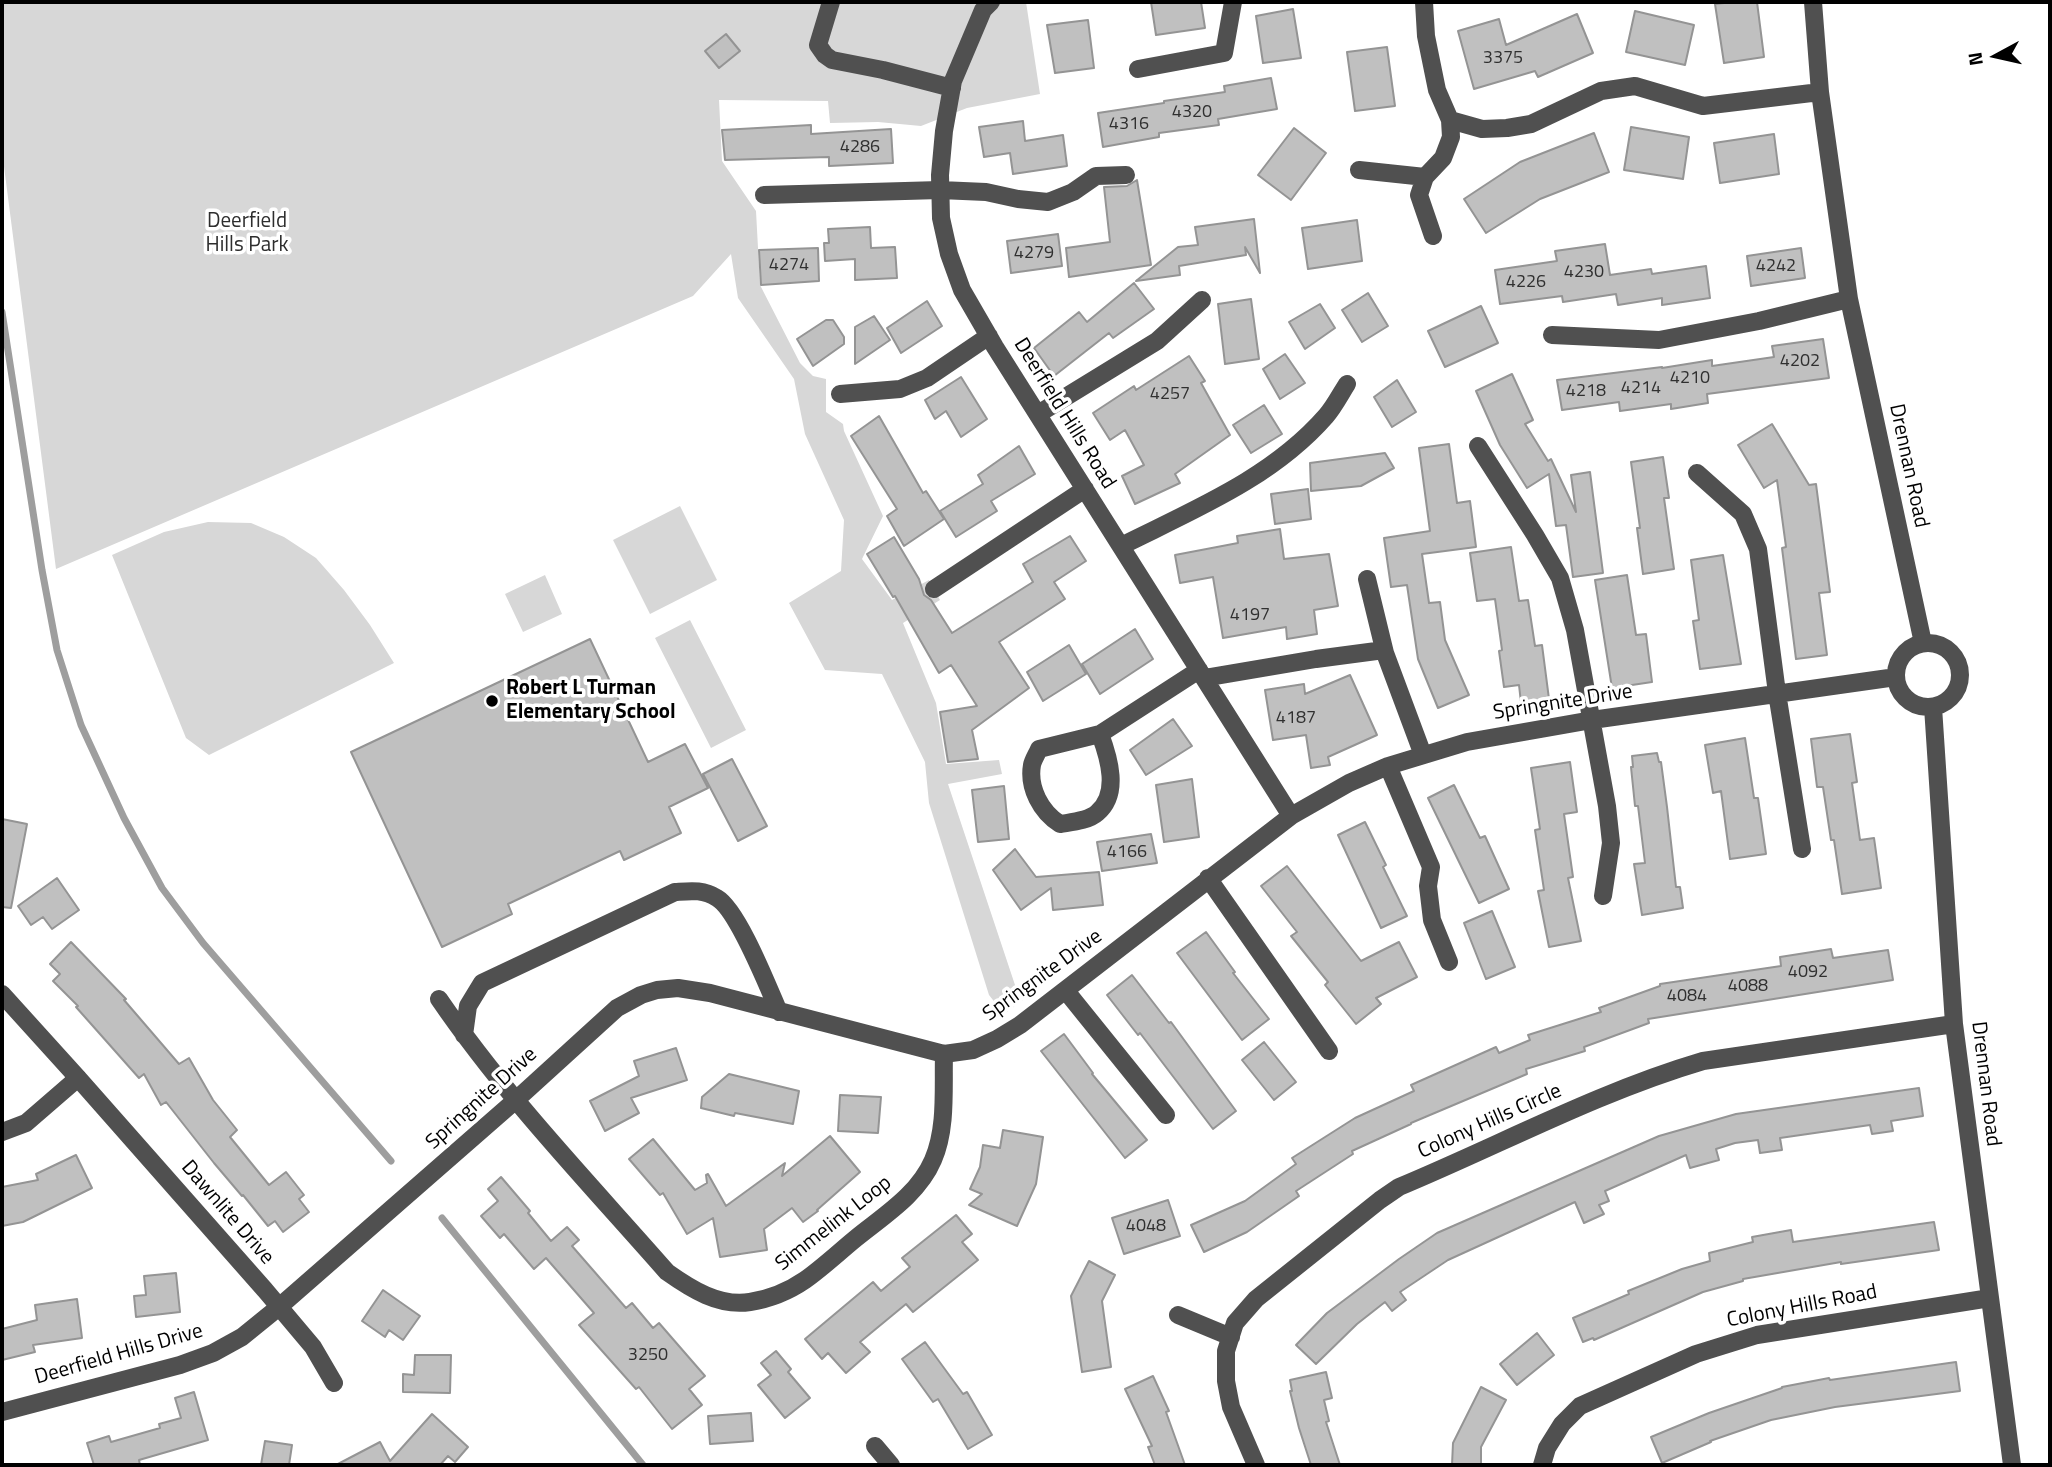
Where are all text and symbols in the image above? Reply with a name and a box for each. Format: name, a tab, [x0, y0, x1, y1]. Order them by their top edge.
north arrow	[1961, 21, 2031, 91]
house number: 3375	[1483, 48, 1523, 70]
text: N	[1959, 50, 1990, 68]
house number: 4320	[1172, 102, 1212, 124]
house number: 4316	[1109, 114, 1149, 136]
house number: 4286	[840, 137, 880, 159]
park label: Deerfield Hills Park	[205, 209, 289, 259]
house number: 4279	[1014, 243, 1054, 265]
house number: 4274	[769, 255, 809, 277]
house number: 4242	[1756, 256, 1796, 278]
house number: 4230	[1564, 262, 1604, 284]
house number: 4226	[1506, 272, 1546, 294]
street label: Deerfield Hills Road	[1007, 334, 1121, 494]
house number: 4202	[1780, 351, 1820, 373]
house number: 4210	[1670, 368, 1710, 390]
house number: 4214	[1621, 378, 1661, 400]
house number: 4218	[1566, 381, 1606, 403]
house number: 4257	[1150, 384, 1190, 406]
street label: Drennan Road	[1883, 402, 1933, 530]
house number: 4197	[1230, 605, 1270, 627]
place label: Robert L Turman Elementary School	[506, 676, 676, 726]
street label: Springnite Drive	[1492, 680, 1634, 726]
marker: Robert L Turman Elementary School	[484, 693, 500, 709]
house number: 4187	[1276, 708, 1316, 730]
house number: 4166	[1107, 842, 1147, 864]
street label: Springnite Drive	[979, 924, 1107, 1028]
house number: 4092	[1788, 962, 1828, 984]
house number: 4088	[1728, 976, 1768, 998]
house number: 4084	[1667, 986, 1707, 1008]
street label: Drennan Road	[1965, 1020, 2005, 1148]
street label: Springnite Drive	[421, 1043, 543, 1155]
street label: Colony Hills Circle	[1414, 1079, 1566, 1165]
street label: Dawnlite Drive	[175, 1156, 279, 1270]
street label: Simmelink Loop	[771, 1171, 897, 1277]
house number: 4048	[1126, 1216, 1166, 1238]
street label: Colony Hills Road	[1725, 1280, 1879, 1334]
street label: Deerfield Hills Drive	[32, 1319, 206, 1391]
house number: 3250	[628, 1345, 668, 1367]

